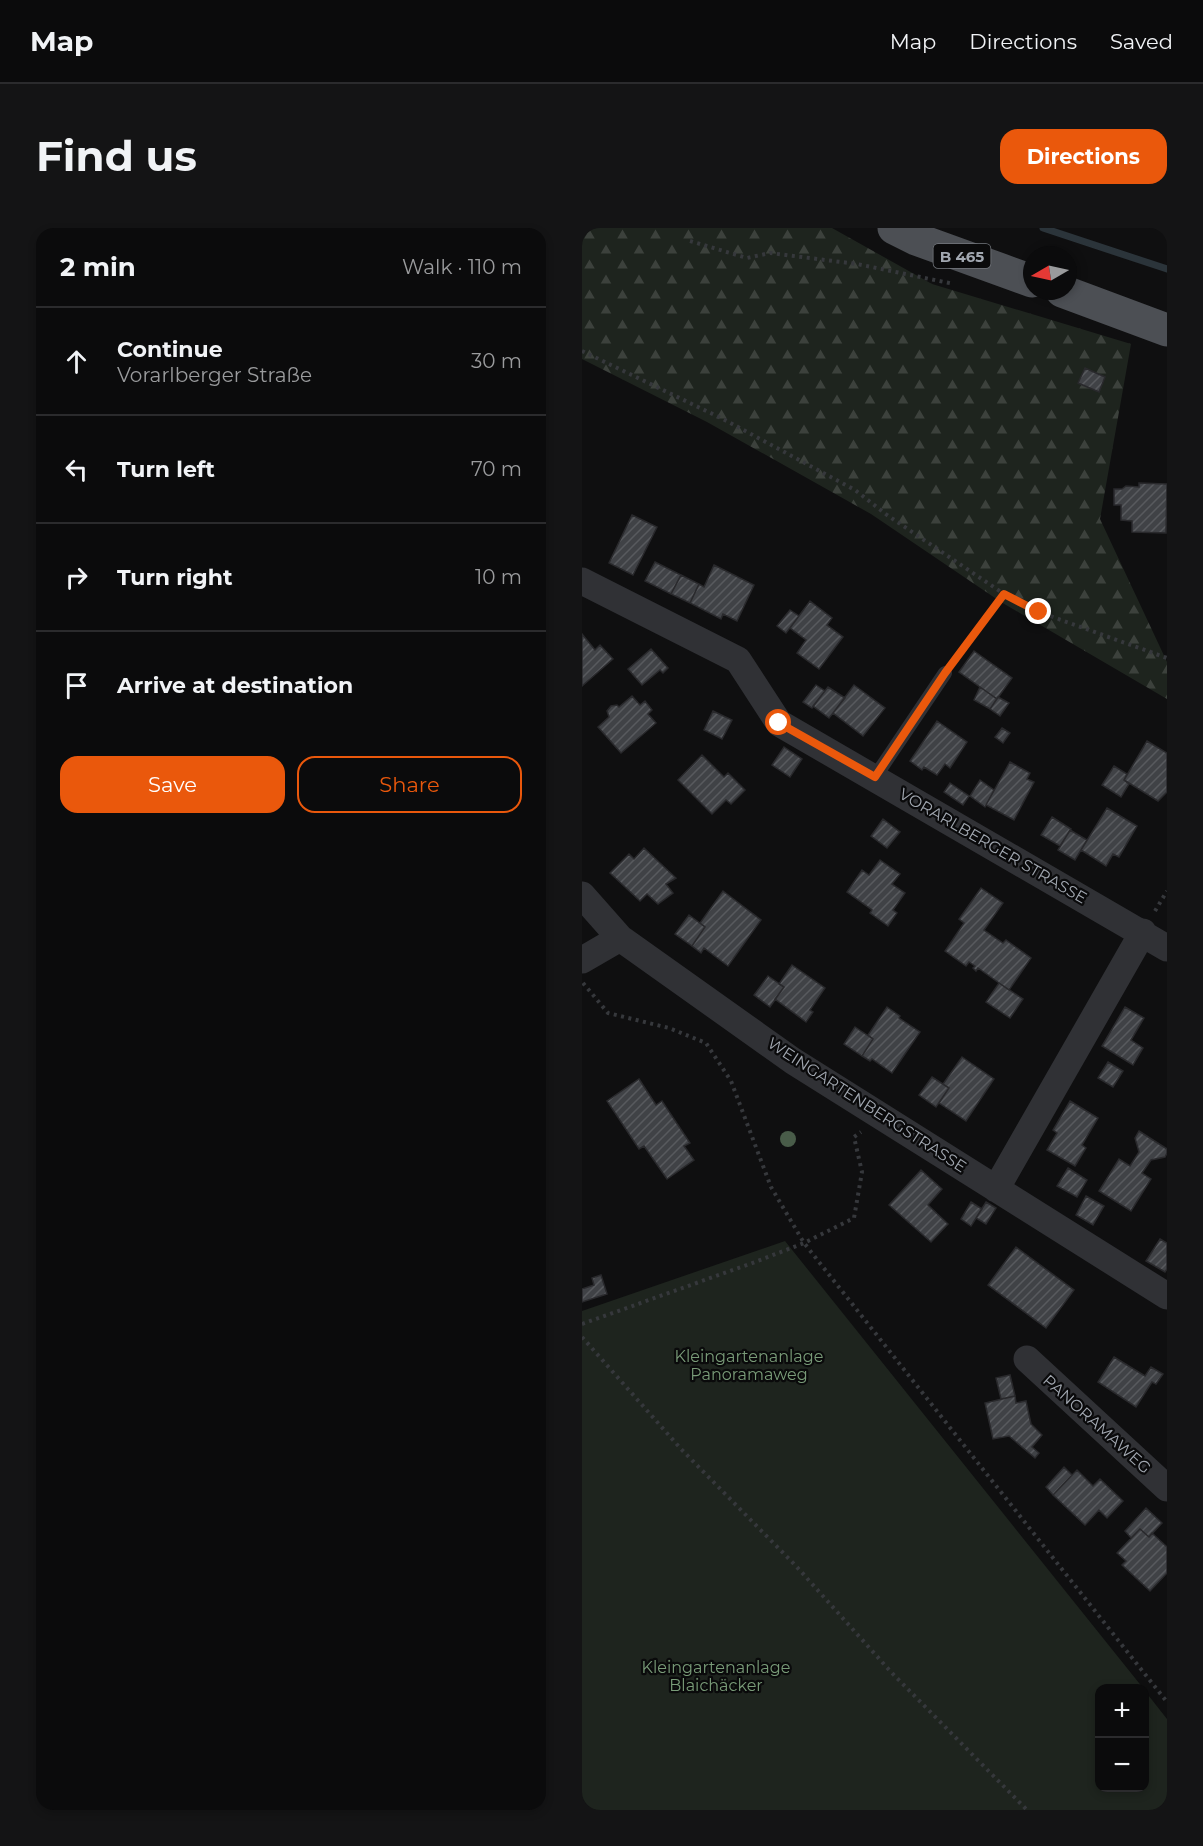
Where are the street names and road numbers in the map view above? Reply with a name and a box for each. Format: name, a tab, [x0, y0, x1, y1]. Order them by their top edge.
road number: B 465	[934, 244, 991, 268]
street label: VORARLBERGER STRASSE	[896, 784, 1090, 908]
street label: WEINGARTENBERGSTRASSE	[764, 1034, 970, 1176]
street label: PANORAMAWEG	[1039, 1371, 1155, 1477]

